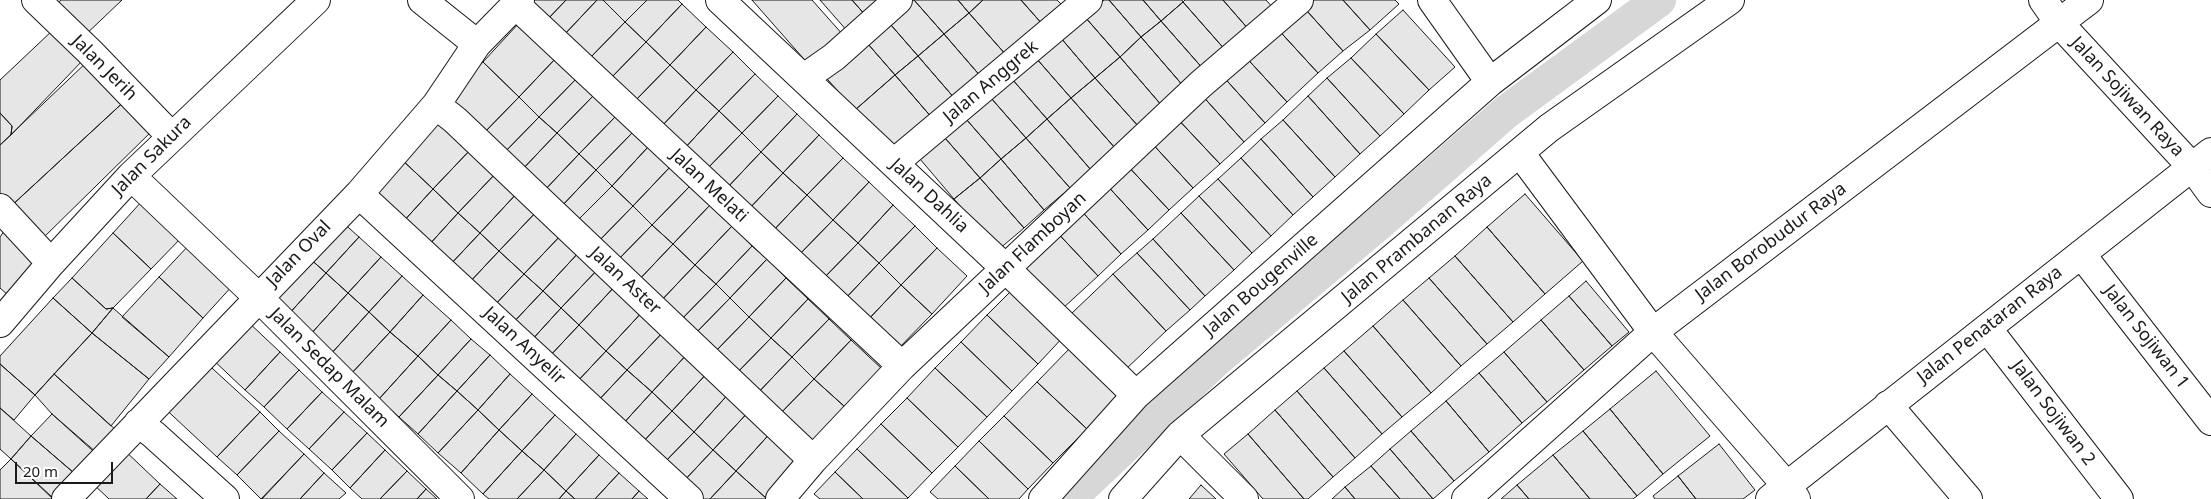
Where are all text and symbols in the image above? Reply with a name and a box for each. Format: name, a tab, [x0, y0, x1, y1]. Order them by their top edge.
street label: Jalan Jerih	[67, 31, 141, 105]
street label: Jalan Sojiwan Raya	[2066, 33, 2188, 161]
street label: Jalan Anggrek	[939, 36, 1043, 128]
street label: Jalan Sakura	[108, 112, 196, 200]
street label: Jalan Melati	[666, 145, 752, 227]
street label: Jalan Dahlia	[885, 154, 973, 238]
street label: Jalan Prambanan Raya	[1338, 170, 1496, 308]
street label: Jalan Borobudur Raya	[1691, 178, 1851, 306]
street label: Jalan Flamboyan	[975, 188, 1091, 298]
street label: Jalan Oval	[262, 216, 336, 292]
street label: Jalan Bougenville	[1199, 229, 1323, 341]
street label: Jalan Aster	[585, 242, 665, 320]
street label: Jalan Penataran Raya	[1913, 262, 2067, 388]
street label: Jalan Sojiwan 1	[2099, 281, 2193, 393]
street label: Jalan Anyelir	[479, 303, 569, 389]
street label: Jalan Sedap Malam	[265, 304, 393, 432]
street label: Jalan Sojiwan 2	[2006, 356, 2100, 470]
scale bar	[18, 452, 115, 484]
text: 20 m	[23, 461, 58, 481]

